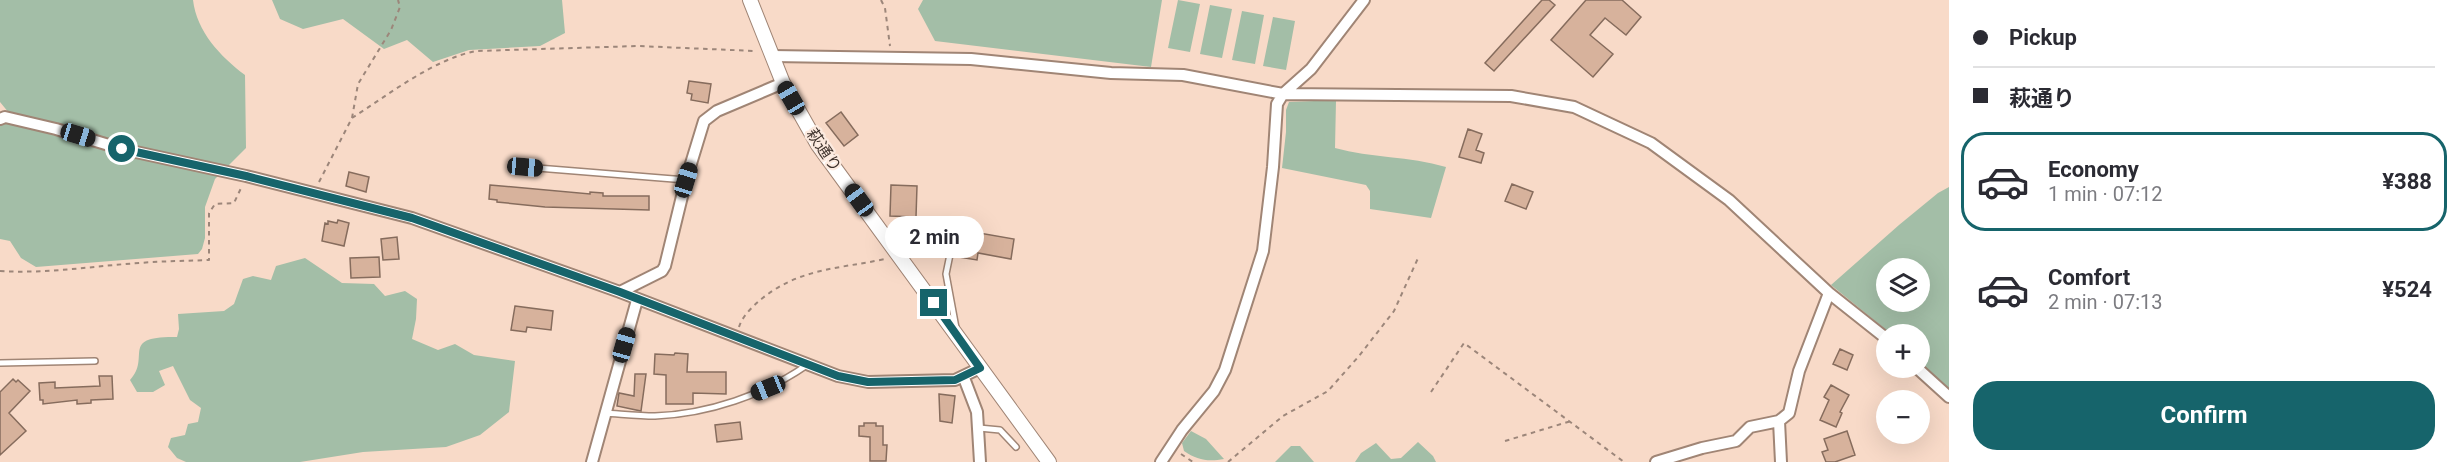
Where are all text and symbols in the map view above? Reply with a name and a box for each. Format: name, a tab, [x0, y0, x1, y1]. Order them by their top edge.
text: Pickup	[2009, 25, 2077, 50]
car	[774, 78, 808, 118]
text: 萩通り	[2009, 86, 2075, 111]
car	[58, 121, 98, 149]
street label: 萩通り	[803, 125, 845, 175]
route start	[108, 135, 135, 162]
icon: car	[1976, 155, 2030, 209]
car	[506, 156, 544, 178]
text: Economy	[2048, 157, 2139, 182]
car	[672, 160, 700, 200]
text: ¥388	[2382, 169, 2432, 194]
car	[841, 180, 877, 220]
text: 1 min · 07:12	[2048, 182, 2163, 206]
callout: 2 min	[884, 216, 984, 258]
text: 2 min	[909, 225, 960, 249]
map controls	[1876, 258, 1930, 444]
button: layers	[1876, 258, 1930, 312]
icon: car	[1976, 263, 2030, 317]
text: Comfort	[2048, 265, 2130, 290]
text: ¥524	[2382, 277, 2432, 302]
route end	[920, 289, 947, 316]
text: 2 min · 07:13	[2048, 290, 2163, 314]
button: +	[1876, 324, 1930, 378]
car	[610, 325, 638, 365]
car	[748, 373, 788, 403]
button: Confirm	[1973, 381, 2435, 450]
button: −	[1876, 390, 1930, 444]

